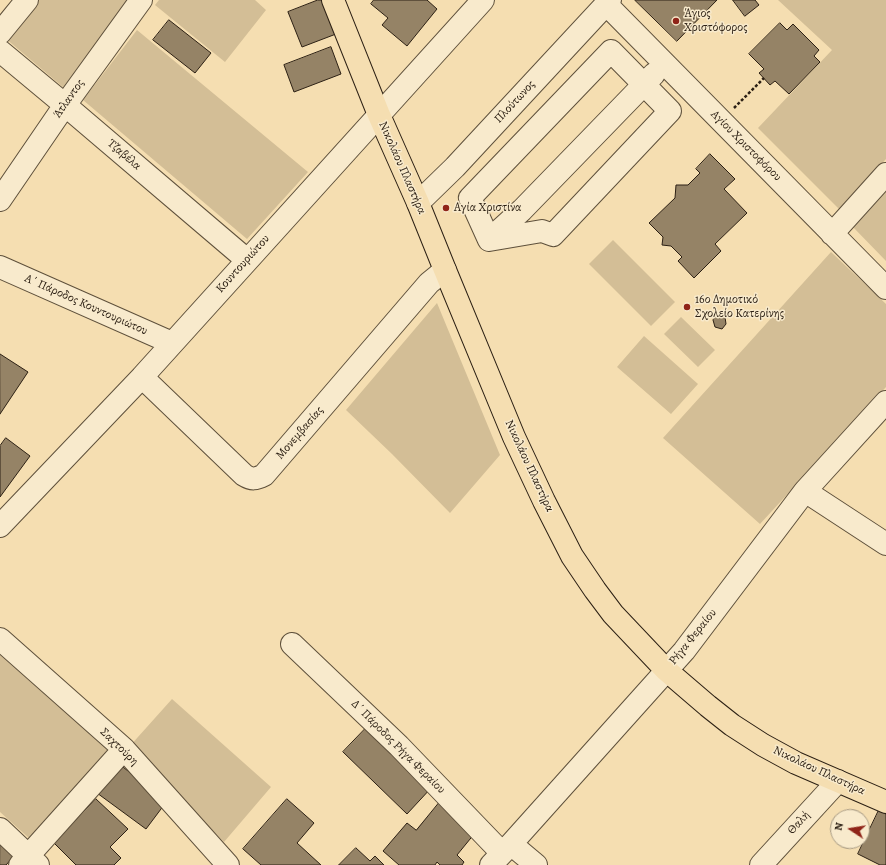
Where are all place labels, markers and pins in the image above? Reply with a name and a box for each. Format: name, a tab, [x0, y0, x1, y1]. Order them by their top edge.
place label: Άγιος Χριστόφορος	[684, 7, 748, 35]
marker: Άγιος Χριστόφορος	[671, 16, 681, 26]
place label: Αγία Χριστίνα	[454, 201, 522, 215]
marker: Αγία Χριστίνα	[441, 203, 451, 213]
place label: 16ο Δημοτικό Σχολείο Κατερίνης	[695, 293, 784, 321]
marker: 16ο Δημοτικό Σχολείο Κατερίνης	[682, 302, 692, 312]

